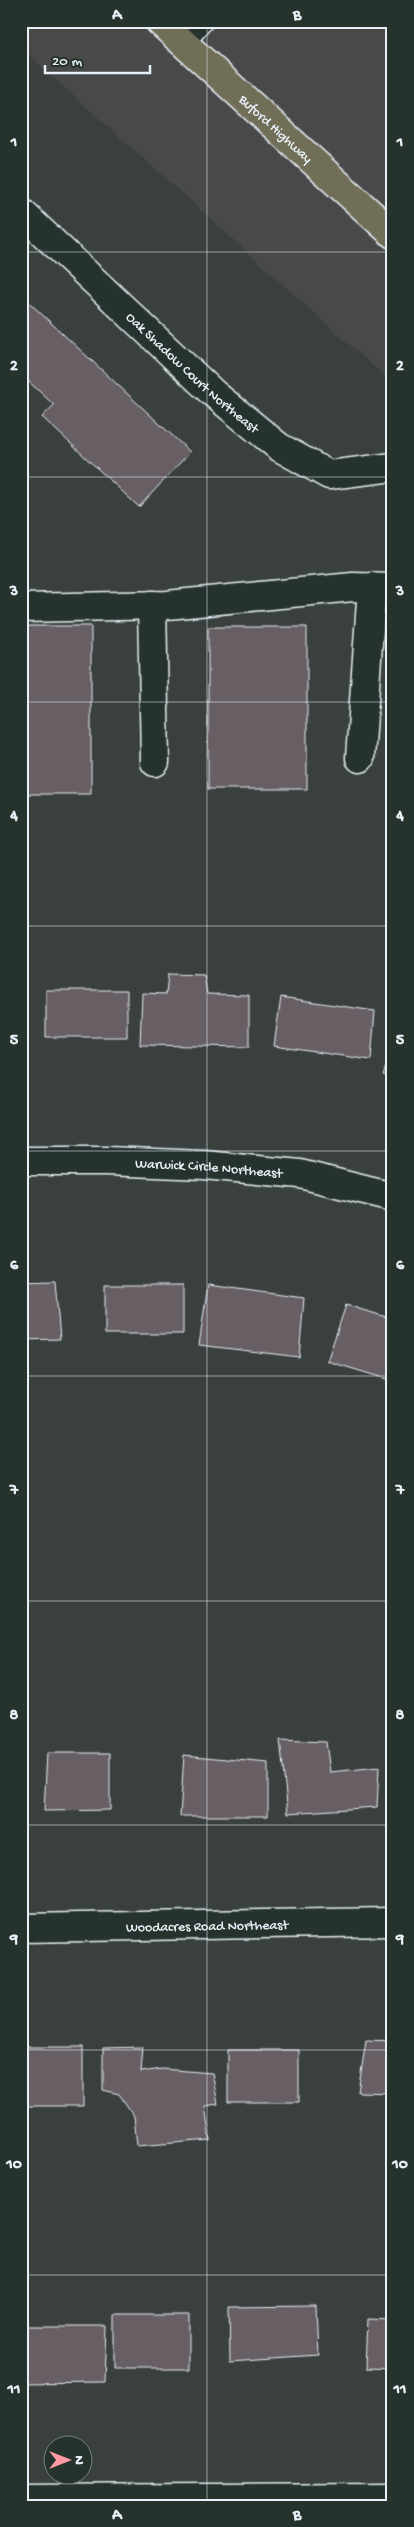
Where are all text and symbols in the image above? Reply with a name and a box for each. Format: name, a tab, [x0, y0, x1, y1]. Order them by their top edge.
text: A	[111, 7, 123, 26]
text: B	[292, 7, 302, 26]
scale bar	[45, 42, 150, 74]
text: 20 m	[52, 53, 82, 71]
street label: Buford Highway	[234, 91, 315, 168]
text: 1	[10, 134, 17, 153]
text: 1	[396, 134, 403, 153]
street label: Oak Shadow Court Northeast	[121, 309, 263, 439]
text: 2	[10, 358, 18, 377]
text: 2	[396, 358, 404, 377]
text: 3	[9, 583, 18, 602]
text: 3	[395, 583, 404, 602]
text: 4	[9, 808, 18, 827]
text: 4	[395, 808, 404, 827]
text: 5	[10, 1032, 19, 1051]
text: 5	[396, 1032, 405, 1051]
street label: Warwick Circle Northeast	[135, 1156, 284, 1183]
text: 6	[10, 1257, 19, 1276]
text: 6	[396, 1257, 405, 1276]
text: 7	[9, 1482, 19, 1501]
text: 7	[395, 1482, 405, 1501]
text: 8	[10, 1707, 19, 1726]
text: 8	[396, 1707, 405, 1726]
street label: Woodacres Road Northeast	[126, 1918, 290, 1937]
text: 9	[9, 1931, 18, 1950]
text: 9	[395, 1931, 404, 1950]
text: 10	[5, 2156, 22, 2175]
text: 10	[391, 2156, 408, 2175]
text: 11	[7, 2381, 20, 2400]
text: 11	[393, 2381, 406, 2400]
north arrow	[42, 2434, 92, 2484]
text: N	[70, 2455, 87, 2465]
text: A	[111, 2507, 123, 2526]
text: B	[292, 2507, 302, 2526]

